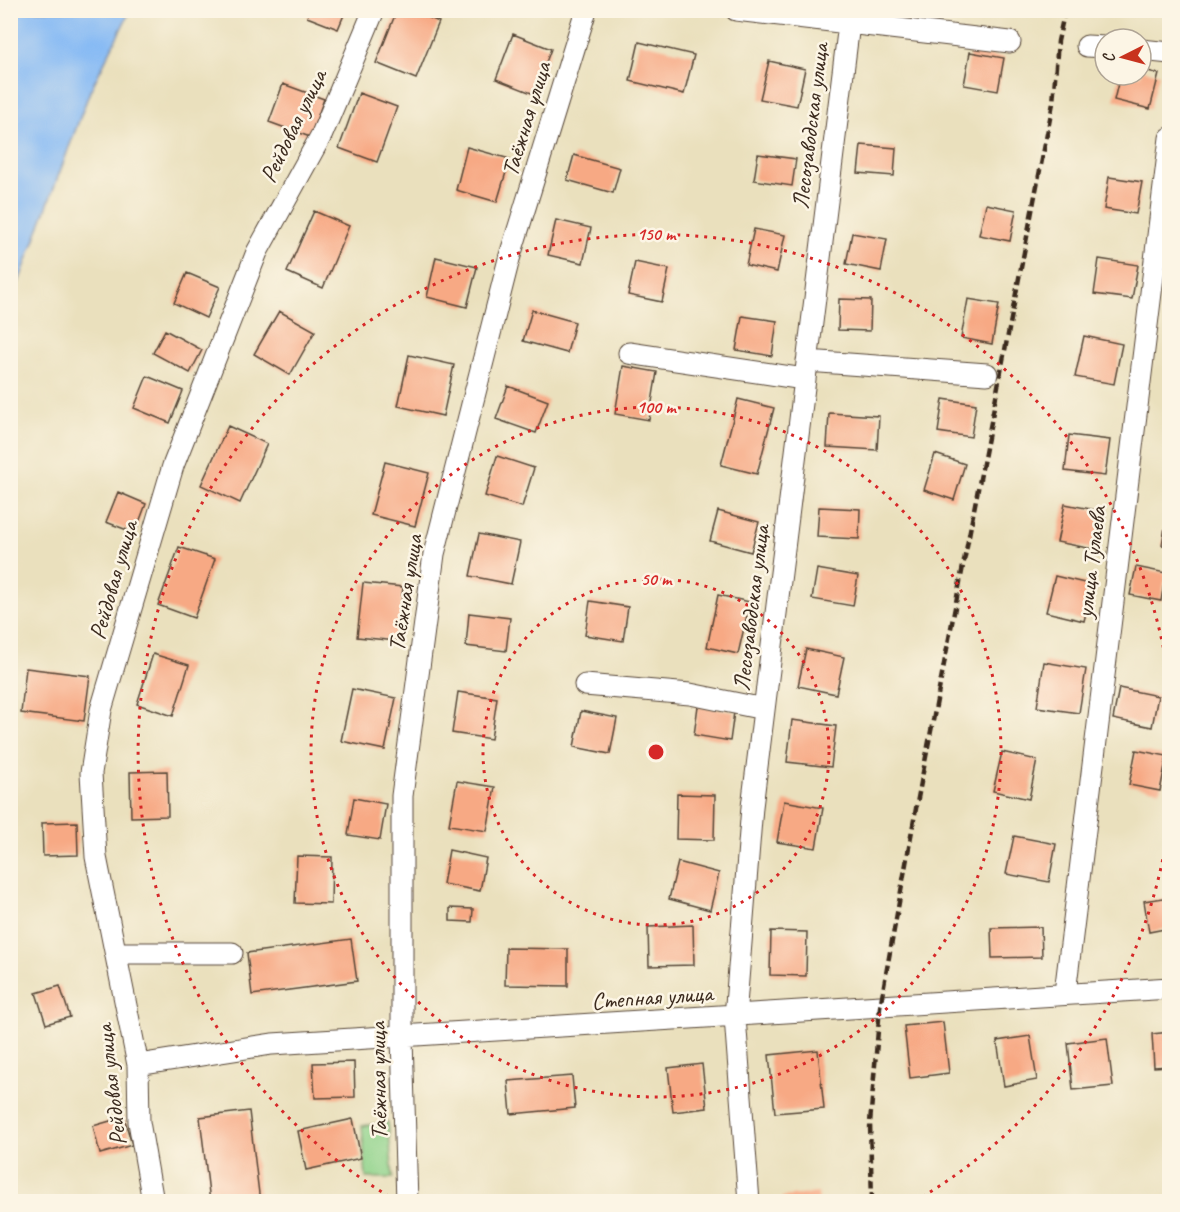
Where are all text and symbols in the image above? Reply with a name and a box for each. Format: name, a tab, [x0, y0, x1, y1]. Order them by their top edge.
north arrow	[1093, 27, 1153, 87]
street label: Лесозаводская улица	[785, 39, 835, 211]
text: С	[1098, 51, 1119, 63]
street label: Таёжная улица	[494, 57, 558, 180]
street label: Рейдовая улица	[253, 63, 334, 187]
text: 150 m	[637, 223, 677, 245]
text: 100 m	[637, 396, 677, 418]
street label: улица Тулаева	[1069, 503, 1113, 622]
street label: Рейдовая улица	[82, 515, 145, 643]
street label: Лесозаводская улица	[726, 521, 776, 693]
street label: Таёжная улица	[381, 531, 429, 653]
text: 50 m	[641, 568, 673, 590]
centre of rings	[646, 742, 666, 762]
street label: Степная улица	[590, 978, 716, 1016]
street label: Рейдовая улица	[88, 1021, 133, 1147]
street label: Таёжная улица	[362, 1021, 394, 1140]

